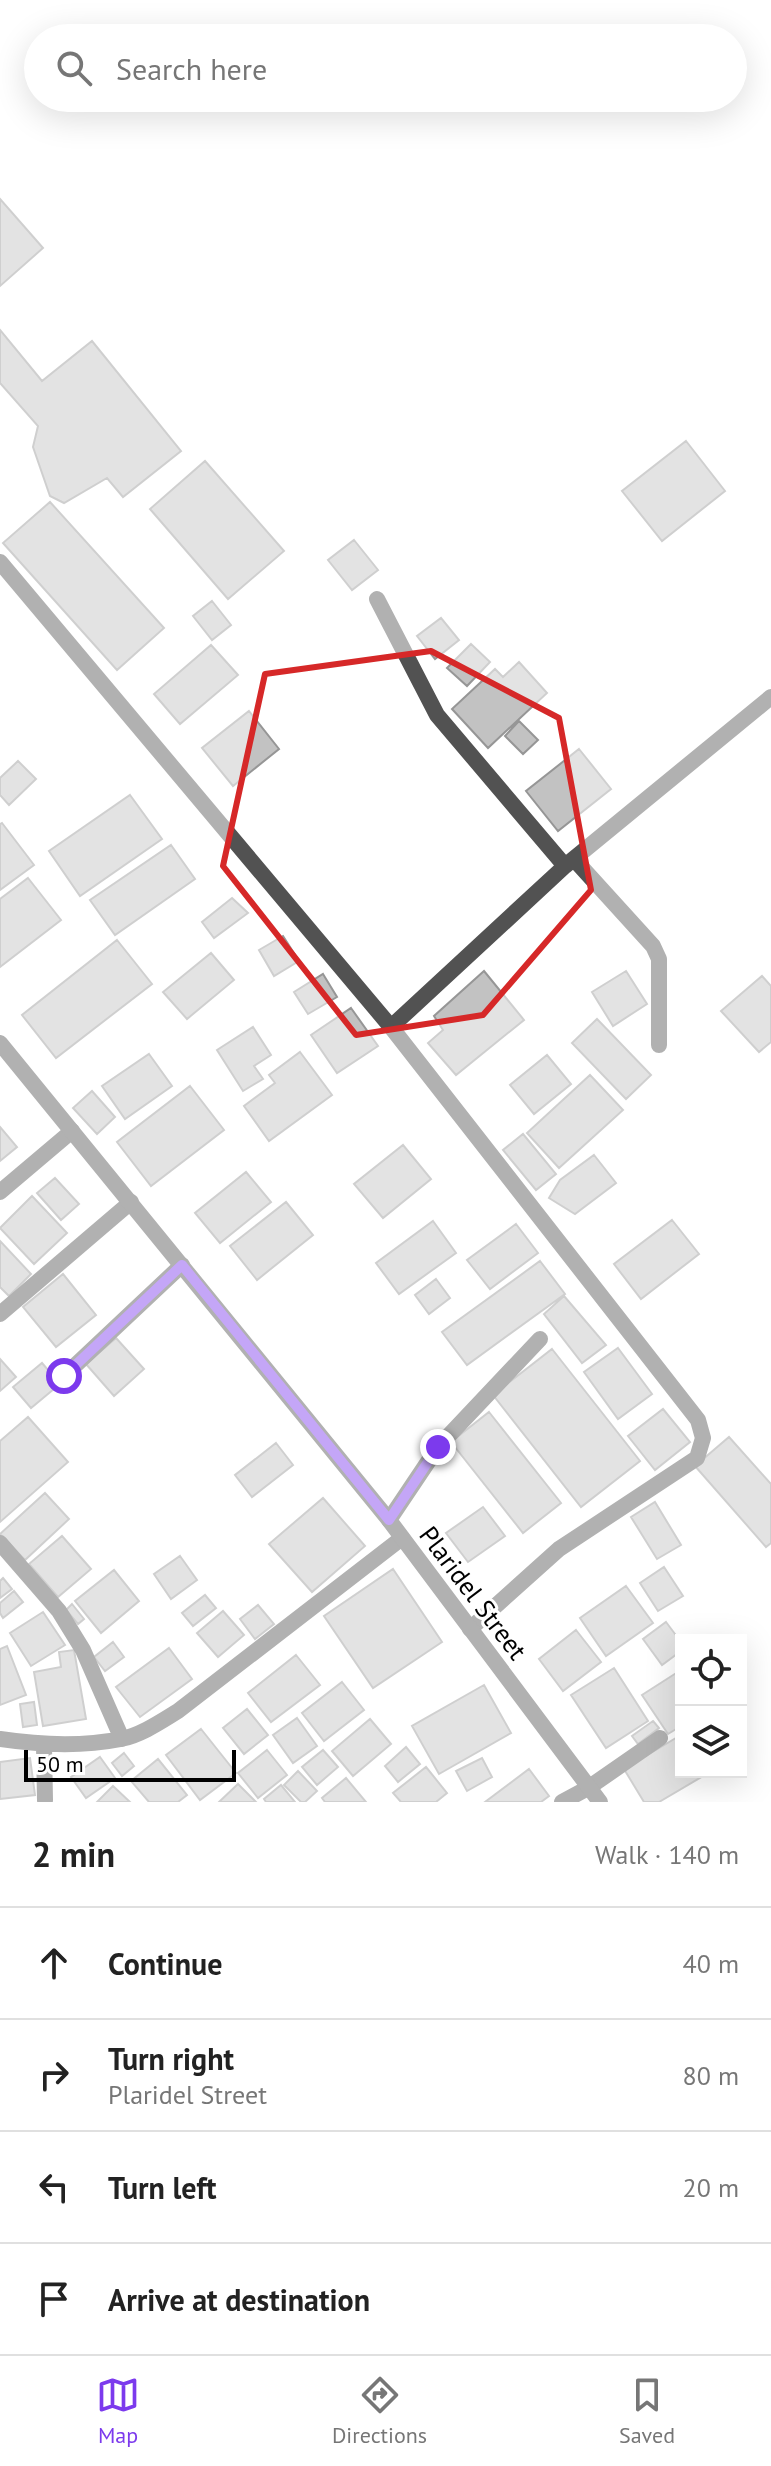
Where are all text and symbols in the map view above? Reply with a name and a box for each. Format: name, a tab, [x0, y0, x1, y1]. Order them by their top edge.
search box	[24, 24, 747, 112]
icon: search	[52, 46, 96, 90]
text: Search here	[116, 49, 267, 88]
route start	[46, 1358, 82, 1394]
route end	[420, 1429, 456, 1465]
street label: Plaridel Street	[412, 1519, 535, 1666]
map controls	[675, 1634, 747, 1778]
button: locate	[675, 1634, 747, 1706]
button: layers	[675, 1706, 747, 1778]
scale bar	[24, 1746, 236, 1782]
text: 50 m	[36, 1750, 84, 1778]
text: 2 min	[32, 1832, 115, 1876]
text: Walk · 140 m	[595, 1838, 739, 1871]
icon: ahead	[32, 1941, 76, 1985]
text: Continue	[108, 1944, 222, 1983]
text: 40 m	[683, 1947, 739, 1980]
text: Turn right	[108, 2039, 234, 2078]
icon: right	[32, 2053, 76, 2097]
text: 80 m	[683, 2059, 739, 2092]
text: Plaridel Street	[108, 2078, 267, 2111]
icon: left	[32, 2165, 76, 2209]
text: Turn left	[108, 2168, 216, 2207]
text: 20 m	[683, 2171, 739, 2204]
icon: arrive	[32, 2277, 76, 2321]
text: Arrive at destination	[108, 2280, 370, 2319]
tab: Map	[96, 2373, 140, 2449]
tab: Directions	[332, 2373, 427, 2449]
tab: Saved	[619, 2373, 675, 2449]

